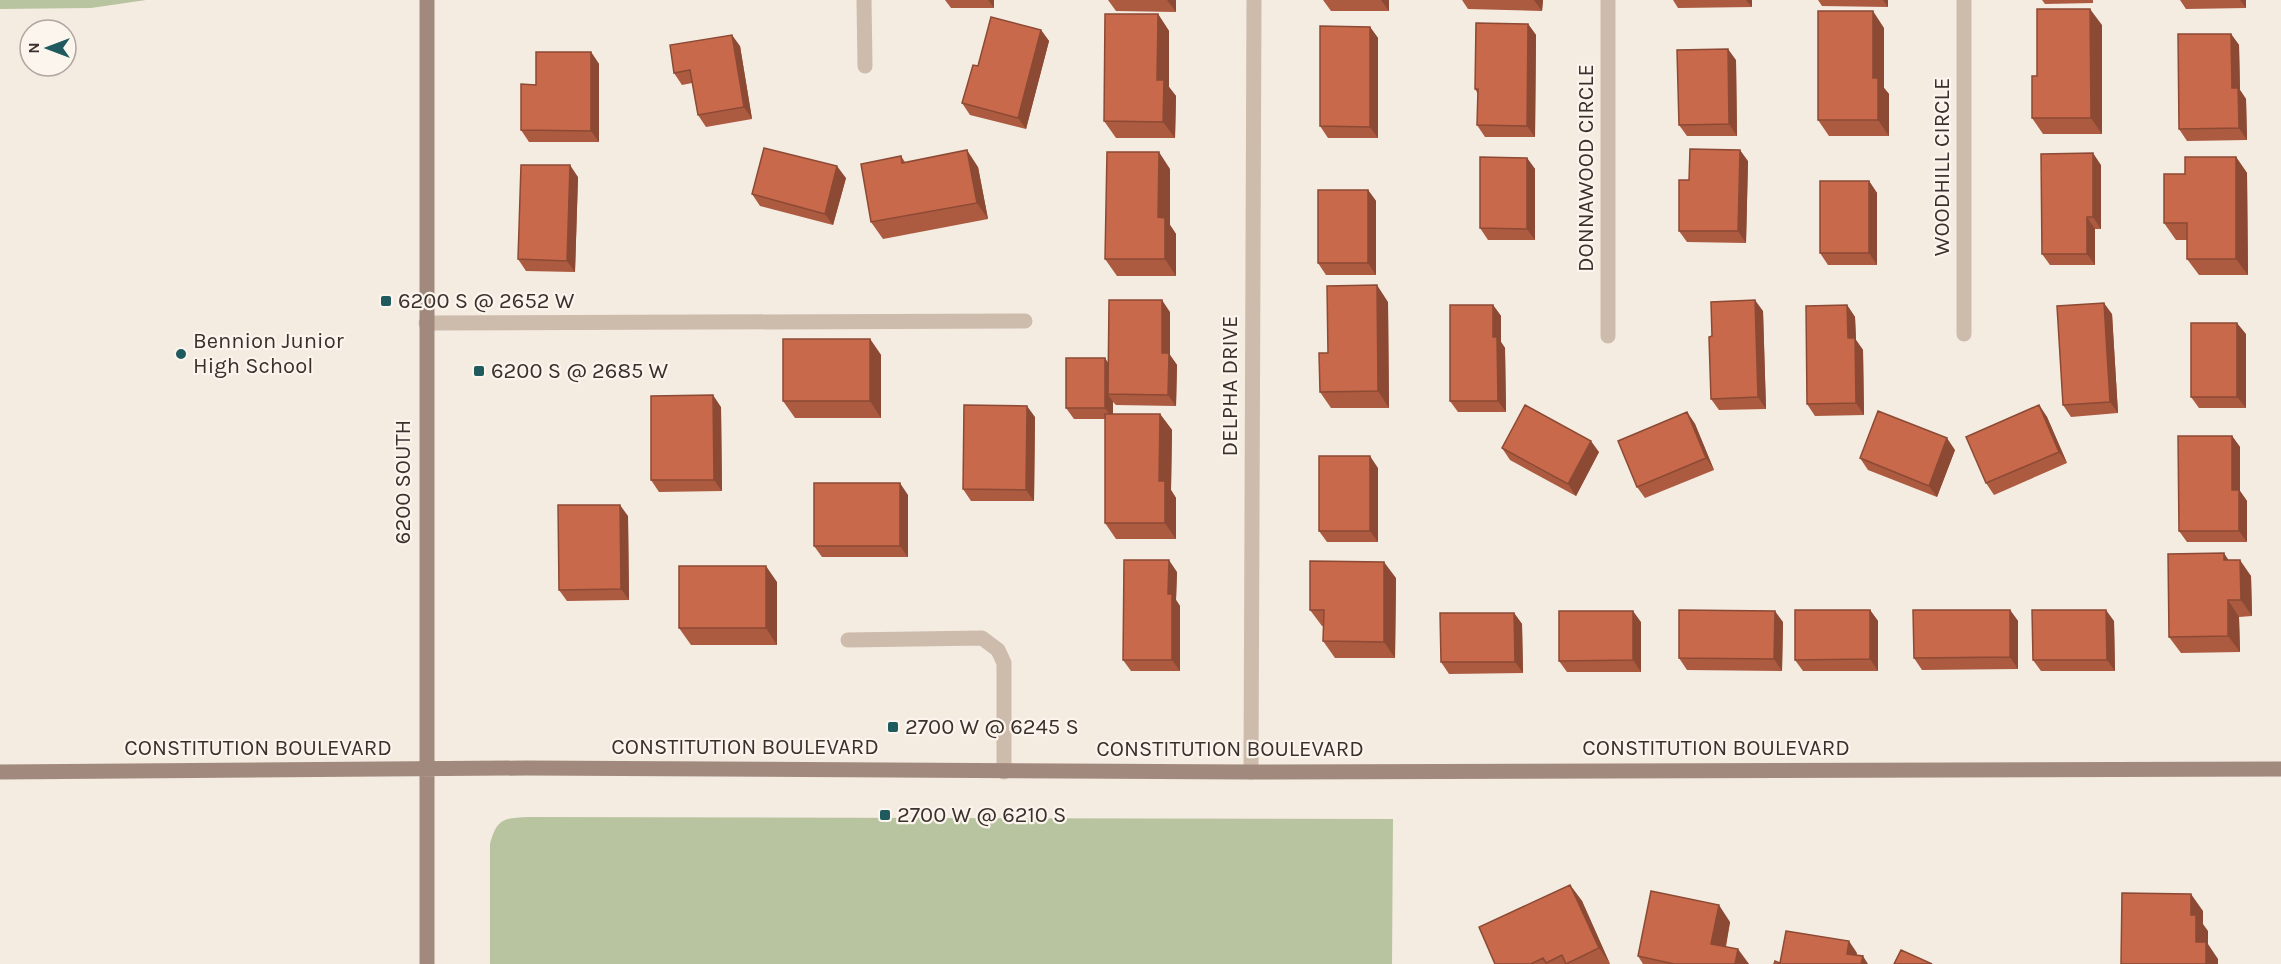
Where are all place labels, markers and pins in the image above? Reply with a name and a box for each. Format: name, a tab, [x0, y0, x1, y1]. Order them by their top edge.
place label: 6200 S @ 2652 W	[398, 288, 575, 314]
marker: 6200 S @ 2652 W	[379, 294, 393, 308]
place label: Bennion Junior High School	[193, 328, 344, 379]
marker: Bennion Junior High School	[174, 347, 188, 361]
place label: 6200 S @ 2685 W	[491, 358, 669, 384]
marker: 6200 S @ 2685 W	[472, 364, 486, 378]
place label: 2700 W @ 6245 S	[905, 714, 1079, 740]
marker: 2700 W @ 6245 S	[886, 720, 900, 734]
place label: 2700 W @ 6210 S	[897, 802, 1066, 828]
marker: 2700 W @ 6210 S	[878, 808, 892, 822]

